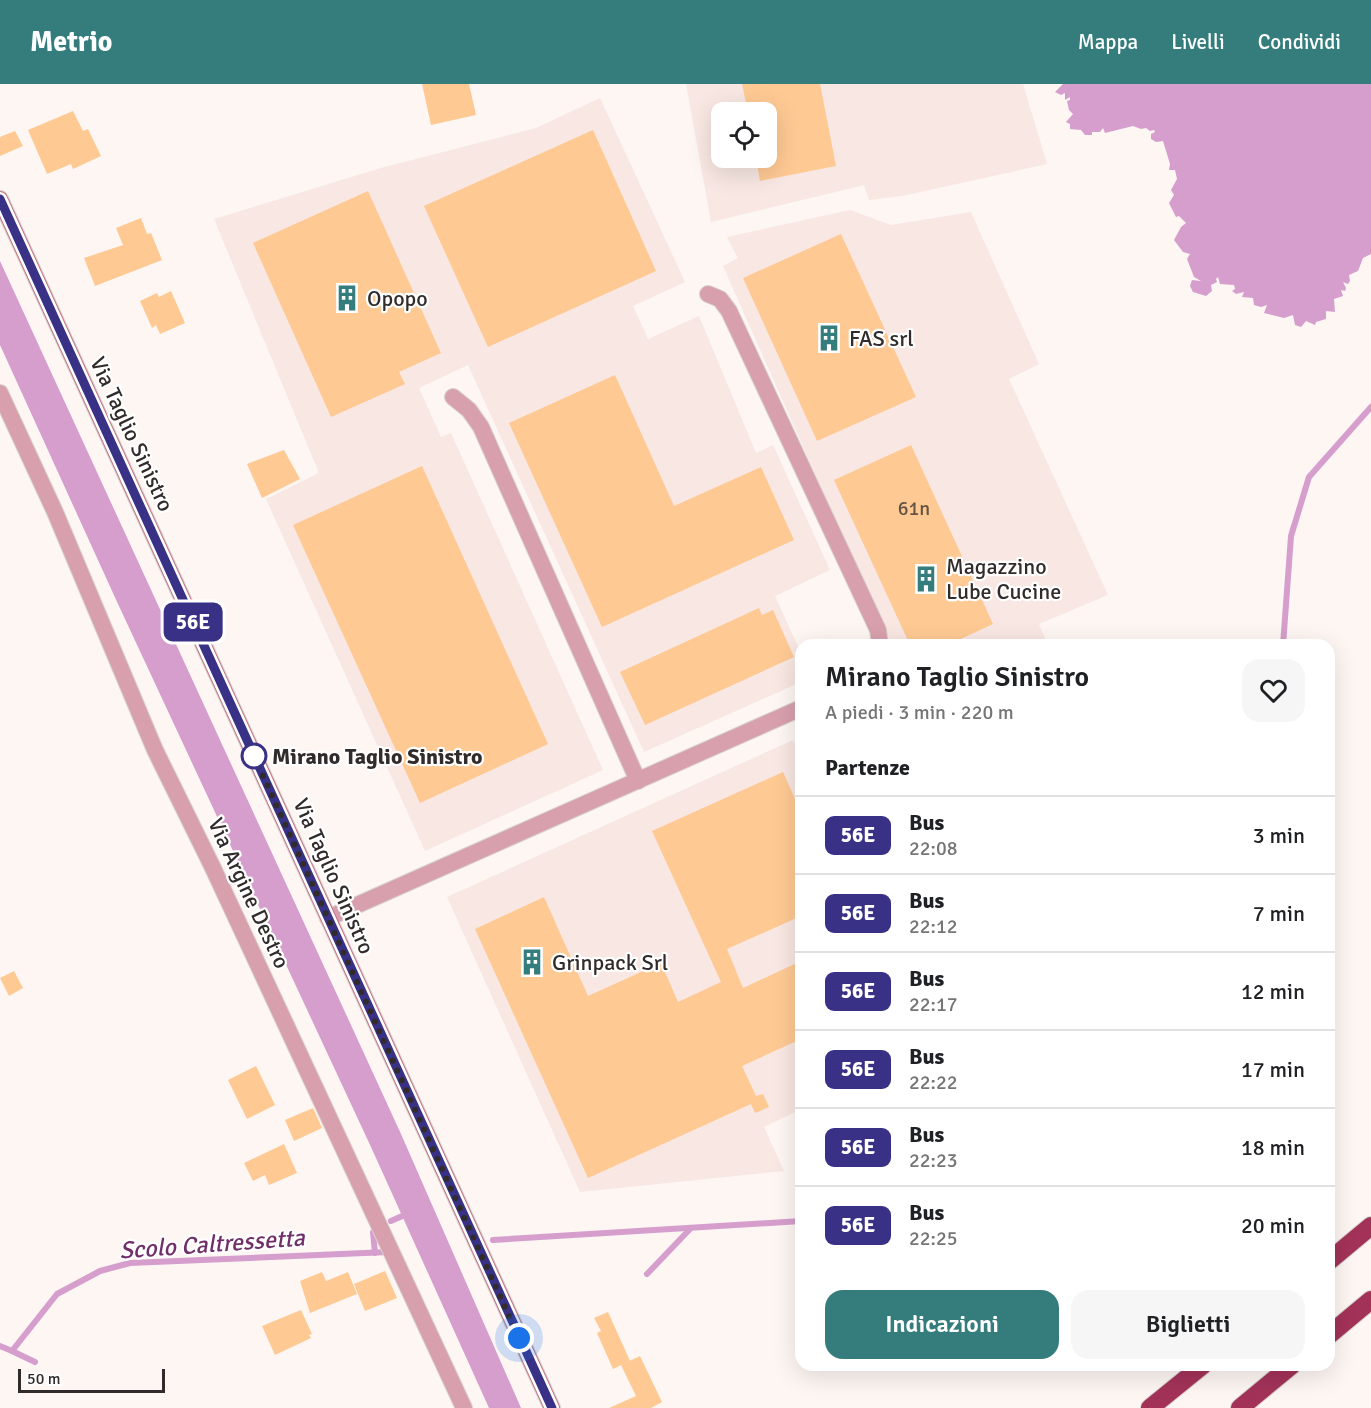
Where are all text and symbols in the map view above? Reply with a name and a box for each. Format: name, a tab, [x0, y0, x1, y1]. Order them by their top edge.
text: Metrio	[30, 25, 112, 59]
text: Mappa	[1078, 29, 1138, 55]
text: Livelli	[1171, 29, 1225, 55]
text: Condividi	[1258, 29, 1341, 55]
map controls	[711, 102, 777, 168]
button: locate	[711, 102, 777, 168]
building icon: Opopo	[332, 283, 362, 313]
place label: Opopo	[367, 285, 428, 312]
building icon: FAS srl	[814, 323, 844, 353]
place label: FAS srl	[849, 325, 914, 352]
street label: Via Taglio Sinistro	[84, 352, 180, 516]
house number: 61n	[898, 496, 930, 521]
place label: Magazzino Lube Cucine	[946, 553, 1061, 605]
building icon: Magazzino Lube Cucine	[911, 564, 941, 594]
line badge: 56E	[158, 602, 228, 642]
text: 56E	[176, 609, 210, 635]
button: heart	[1242, 659, 1305, 722]
text: Mirano Taglio Sinistro	[825, 660, 1089, 694]
text: A piedi · 3 min · 220 m	[825, 700, 1014, 725]
marker: Mirano Taglio Sinistro	[241, 743, 267, 769]
place label: Mirano Taglio Sinistro	[272, 743, 482, 770]
text: Partenze	[825, 754, 910, 781]
street label: Via Taglio Sinistro	[288, 794, 380, 958]
text: Bus	[909, 809, 944, 836]
street label: Via Argine Destro	[202, 813, 296, 973]
text: 56E	[841, 822, 875, 848]
text: 3 min	[1253, 822, 1305, 849]
text: 22:08	[909, 836, 958, 861]
text: Bus	[909, 887, 944, 914]
text: 56E	[841, 900, 875, 926]
text: 7 min	[1253, 900, 1305, 927]
text: 22:12	[909, 914, 958, 939]
building icon: Grinpack Srl	[517, 947, 547, 977]
place label: Grinpack Srl	[552, 949, 668, 976]
text: Bus	[909, 965, 944, 992]
text: 56E	[841, 978, 875, 1004]
text: 12 min	[1241, 978, 1305, 1005]
text: 22:17	[909, 992, 958, 1017]
text: Bus	[909, 1043, 944, 1070]
text: 56E	[841, 1056, 875, 1082]
text: 17 min	[1241, 1056, 1305, 1083]
text: 22:22	[909, 1070, 958, 1095]
text: Bus	[909, 1121, 944, 1148]
text: 56E	[841, 1134, 875, 1160]
text: 18 min	[1241, 1134, 1305, 1161]
text: 22:23	[909, 1148, 958, 1173]
text: Bus	[909, 1199, 944, 1226]
text: 56E	[841, 1212, 875, 1238]
text: 20 min	[1241, 1212, 1305, 1239]
water label: Scolo Caltressetta	[118, 1223, 306, 1265]
text: 22:25	[909, 1226, 958, 1251]
button: Indicazioni	[825, 1290, 1059, 1359]
button: Biglietti	[1071, 1290, 1305, 1359]
your location	[504, 1323, 534, 1353]
scale bar	[18, 1366, 165, 1394]
text: 50 m	[27, 1369, 61, 1389]

